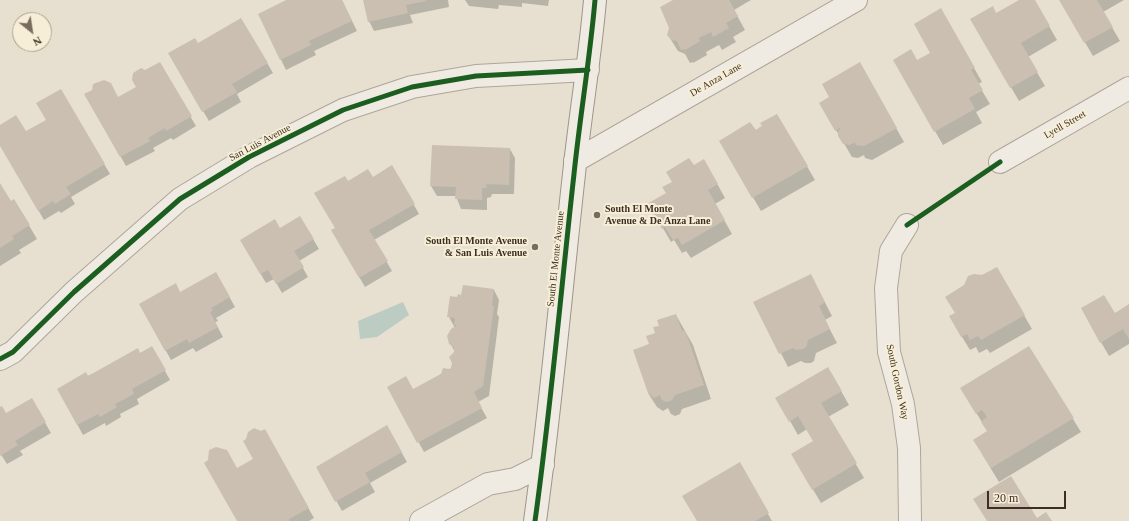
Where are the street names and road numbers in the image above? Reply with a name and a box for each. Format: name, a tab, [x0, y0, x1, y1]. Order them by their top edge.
street label: De Anza Lane	[688, 60, 744, 100]
street label: Lyell Street	[1042, 108, 1088, 142]
street label: San Luis Avenue	[227, 122, 293, 164]
street label: South El Monte Avenue	[545, 211, 567, 307]
street label: South Gordon Way	[883, 343, 911, 421]

